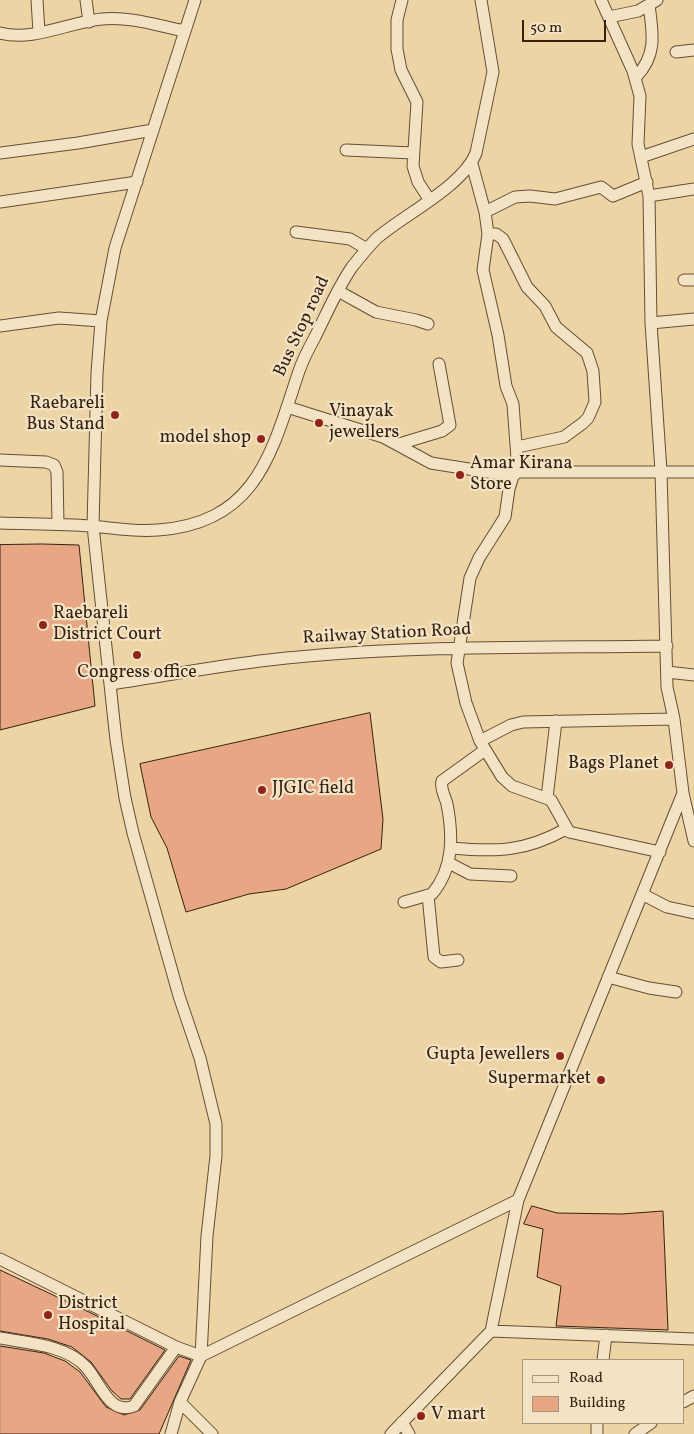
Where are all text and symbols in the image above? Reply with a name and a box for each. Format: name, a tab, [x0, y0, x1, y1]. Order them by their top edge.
scale bar	[524, 10, 608, 42]
text: 50 m	[530, 18, 562, 39]
street label: Bus Stop road	[270, 273, 336, 381]
place label: Raebareli Bus Stand	[26, 394, 105, 436]
place label: Vinayak jewellers	[329, 402, 399, 444]
marker: Raebareli Bus Stand	[109, 409, 121, 421]
marker: Vinayak jewellers	[313, 417, 325, 429]
place label: model shop	[160, 428, 251, 450]
marker: model shop	[255, 433, 267, 445]
place label: Amar Kirana Store	[470, 454, 573, 496]
marker: Amar Kirana Store	[454, 469, 466, 481]
place label: Raebareli District Court	[53, 604, 162, 646]
marker: Raebareli District Court	[37, 619, 49, 631]
street label: Railway Station Road	[302, 620, 472, 650]
marker: Congress office	[131, 649, 143, 661]
place label: Congress office	[77, 663, 197, 685]
place label: Bags Planet	[568, 754, 659, 776]
marker: Bags Planet	[663, 759, 675, 771]
place label: JJGIC field	[272, 779, 354, 801]
marker: JJGIC field	[256, 784, 268, 796]
place label: Gupta Jewellers	[426, 1045, 550, 1067]
marker: Gupta Jewellers	[554, 1050, 566, 1062]
place label: Supermarket	[488, 1069, 591, 1091]
marker: Supermarket	[595, 1074, 607, 1086]
place label: District Hospital	[58, 1294, 125, 1336]
marker: District Hospital	[42, 1309, 54, 1321]
legend	[522, 1359, 684, 1424]
text: Road	[569, 1368, 603, 1389]
text: Building	[569, 1393, 625, 1414]
place label: V mart	[431, 1405, 486, 1427]
marker: V mart	[415, 1410, 427, 1422]

